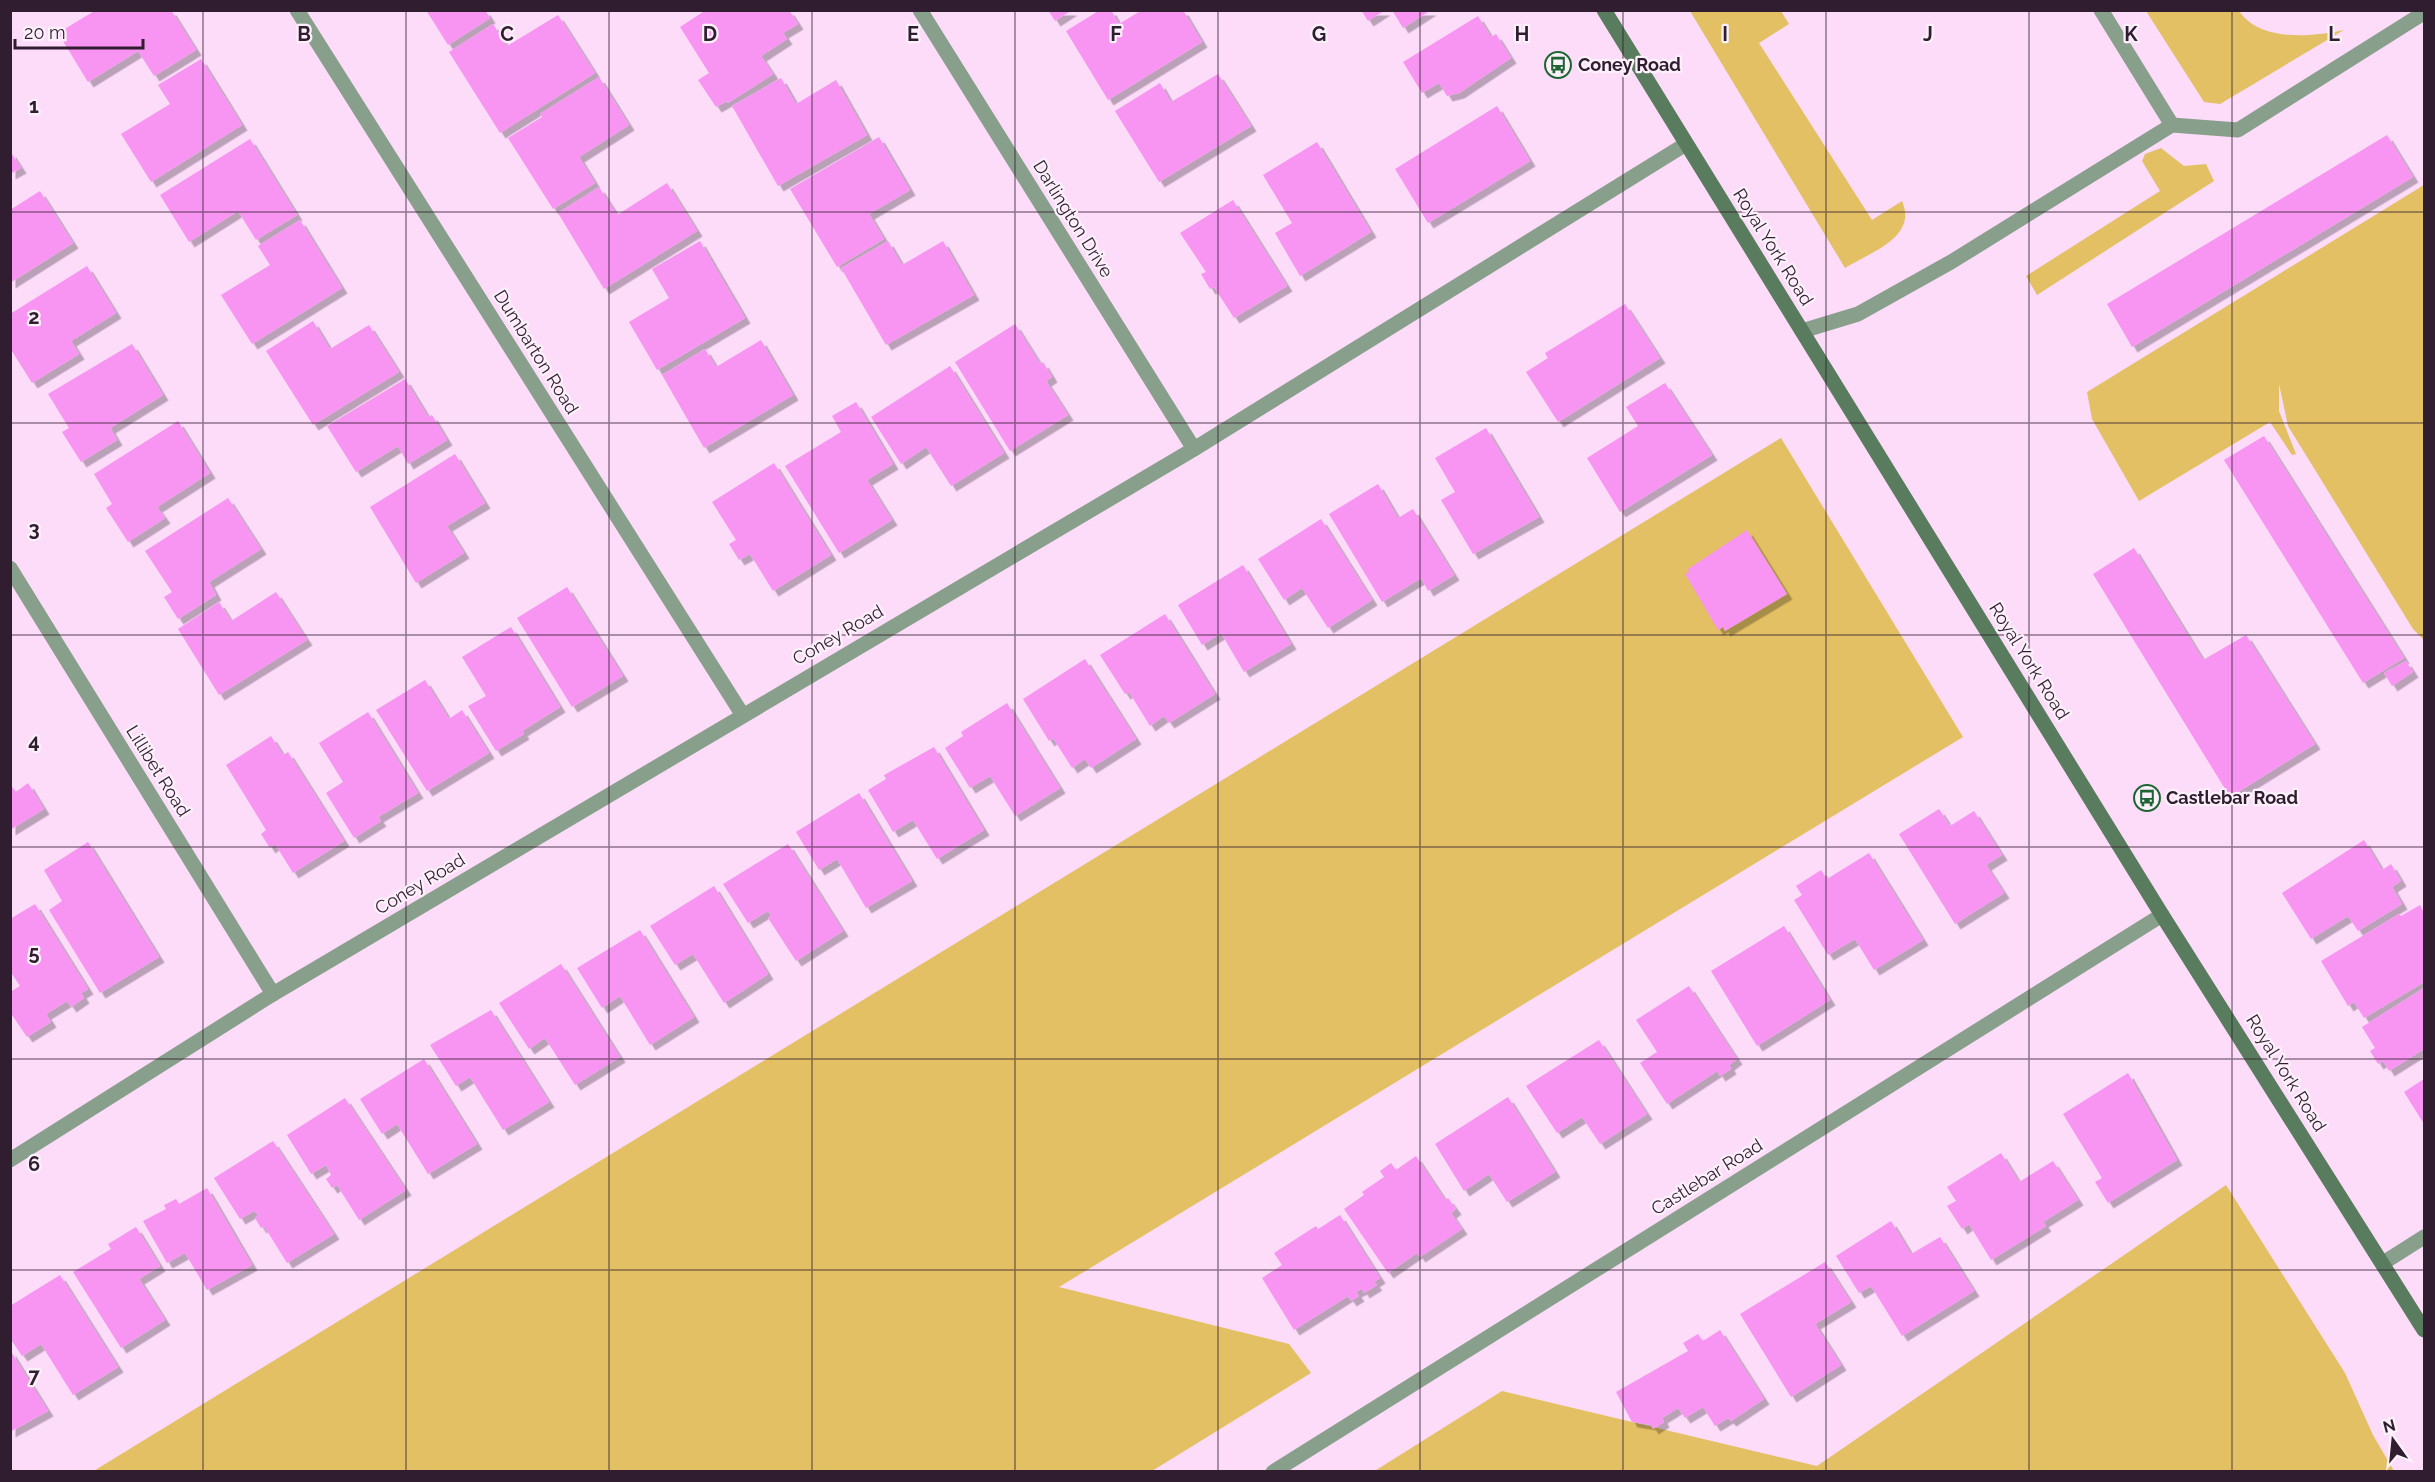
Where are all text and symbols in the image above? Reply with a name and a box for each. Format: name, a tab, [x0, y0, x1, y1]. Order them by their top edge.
scale bar	[15, 12, 142, 50]
text: 20 m	[24, 22, 66, 43]
text: B	[297, 22, 311, 46]
text: C	[500, 22, 514, 46]
text: D	[703, 22, 717, 46]
text: E	[907, 22, 919, 46]
text: F	[1110, 22, 1122, 46]
text: G	[1312, 22, 1326, 46]
text: H	[1515, 22, 1529, 46]
text: I	[1722, 22, 1728, 46]
text: J	[1923, 22, 1933, 46]
text: K	[2124, 22, 2138, 46]
text: L	[2328, 22, 2340, 46]
bus stop icon: Coney Road	[1543, 50, 1573, 80]
place label: Coney Road	[1578, 54, 1681, 75]
text: 1	[29, 94, 39, 118]
street label: Darlington Drive	[1029, 156, 1118, 281]
street label: Royal York Road	[1729, 184, 1818, 309]
street label: Dumbarton Road	[490, 286, 583, 418]
text: 2	[28, 305, 40, 329]
text: 3	[28, 517, 40, 541]
street label: Royal York Road	[1985, 598, 2074, 723]
street label: Coney Road	[789, 600, 887, 669]
street label: Lillibet Road	[122, 721, 195, 820]
text: 4	[28, 729, 40, 753]
bus stop icon: Castlebar Road	[2132, 783, 2162, 813]
place label: Castlebar Road	[2166, 787, 2298, 808]
street label: Coney Road	[371, 849, 468, 919]
text: 5	[28, 941, 40, 965]
street label: Royal York Road	[2242, 1010, 2331, 1135]
street label: Castlebar Road	[1647, 1134, 1766, 1219]
text: 6	[28, 1152, 40, 1176]
text: 7	[28, 1364, 40, 1388]
north arrow	[2363, 1410, 2423, 1470]
text: N	[2381, 1415, 2398, 1437]

